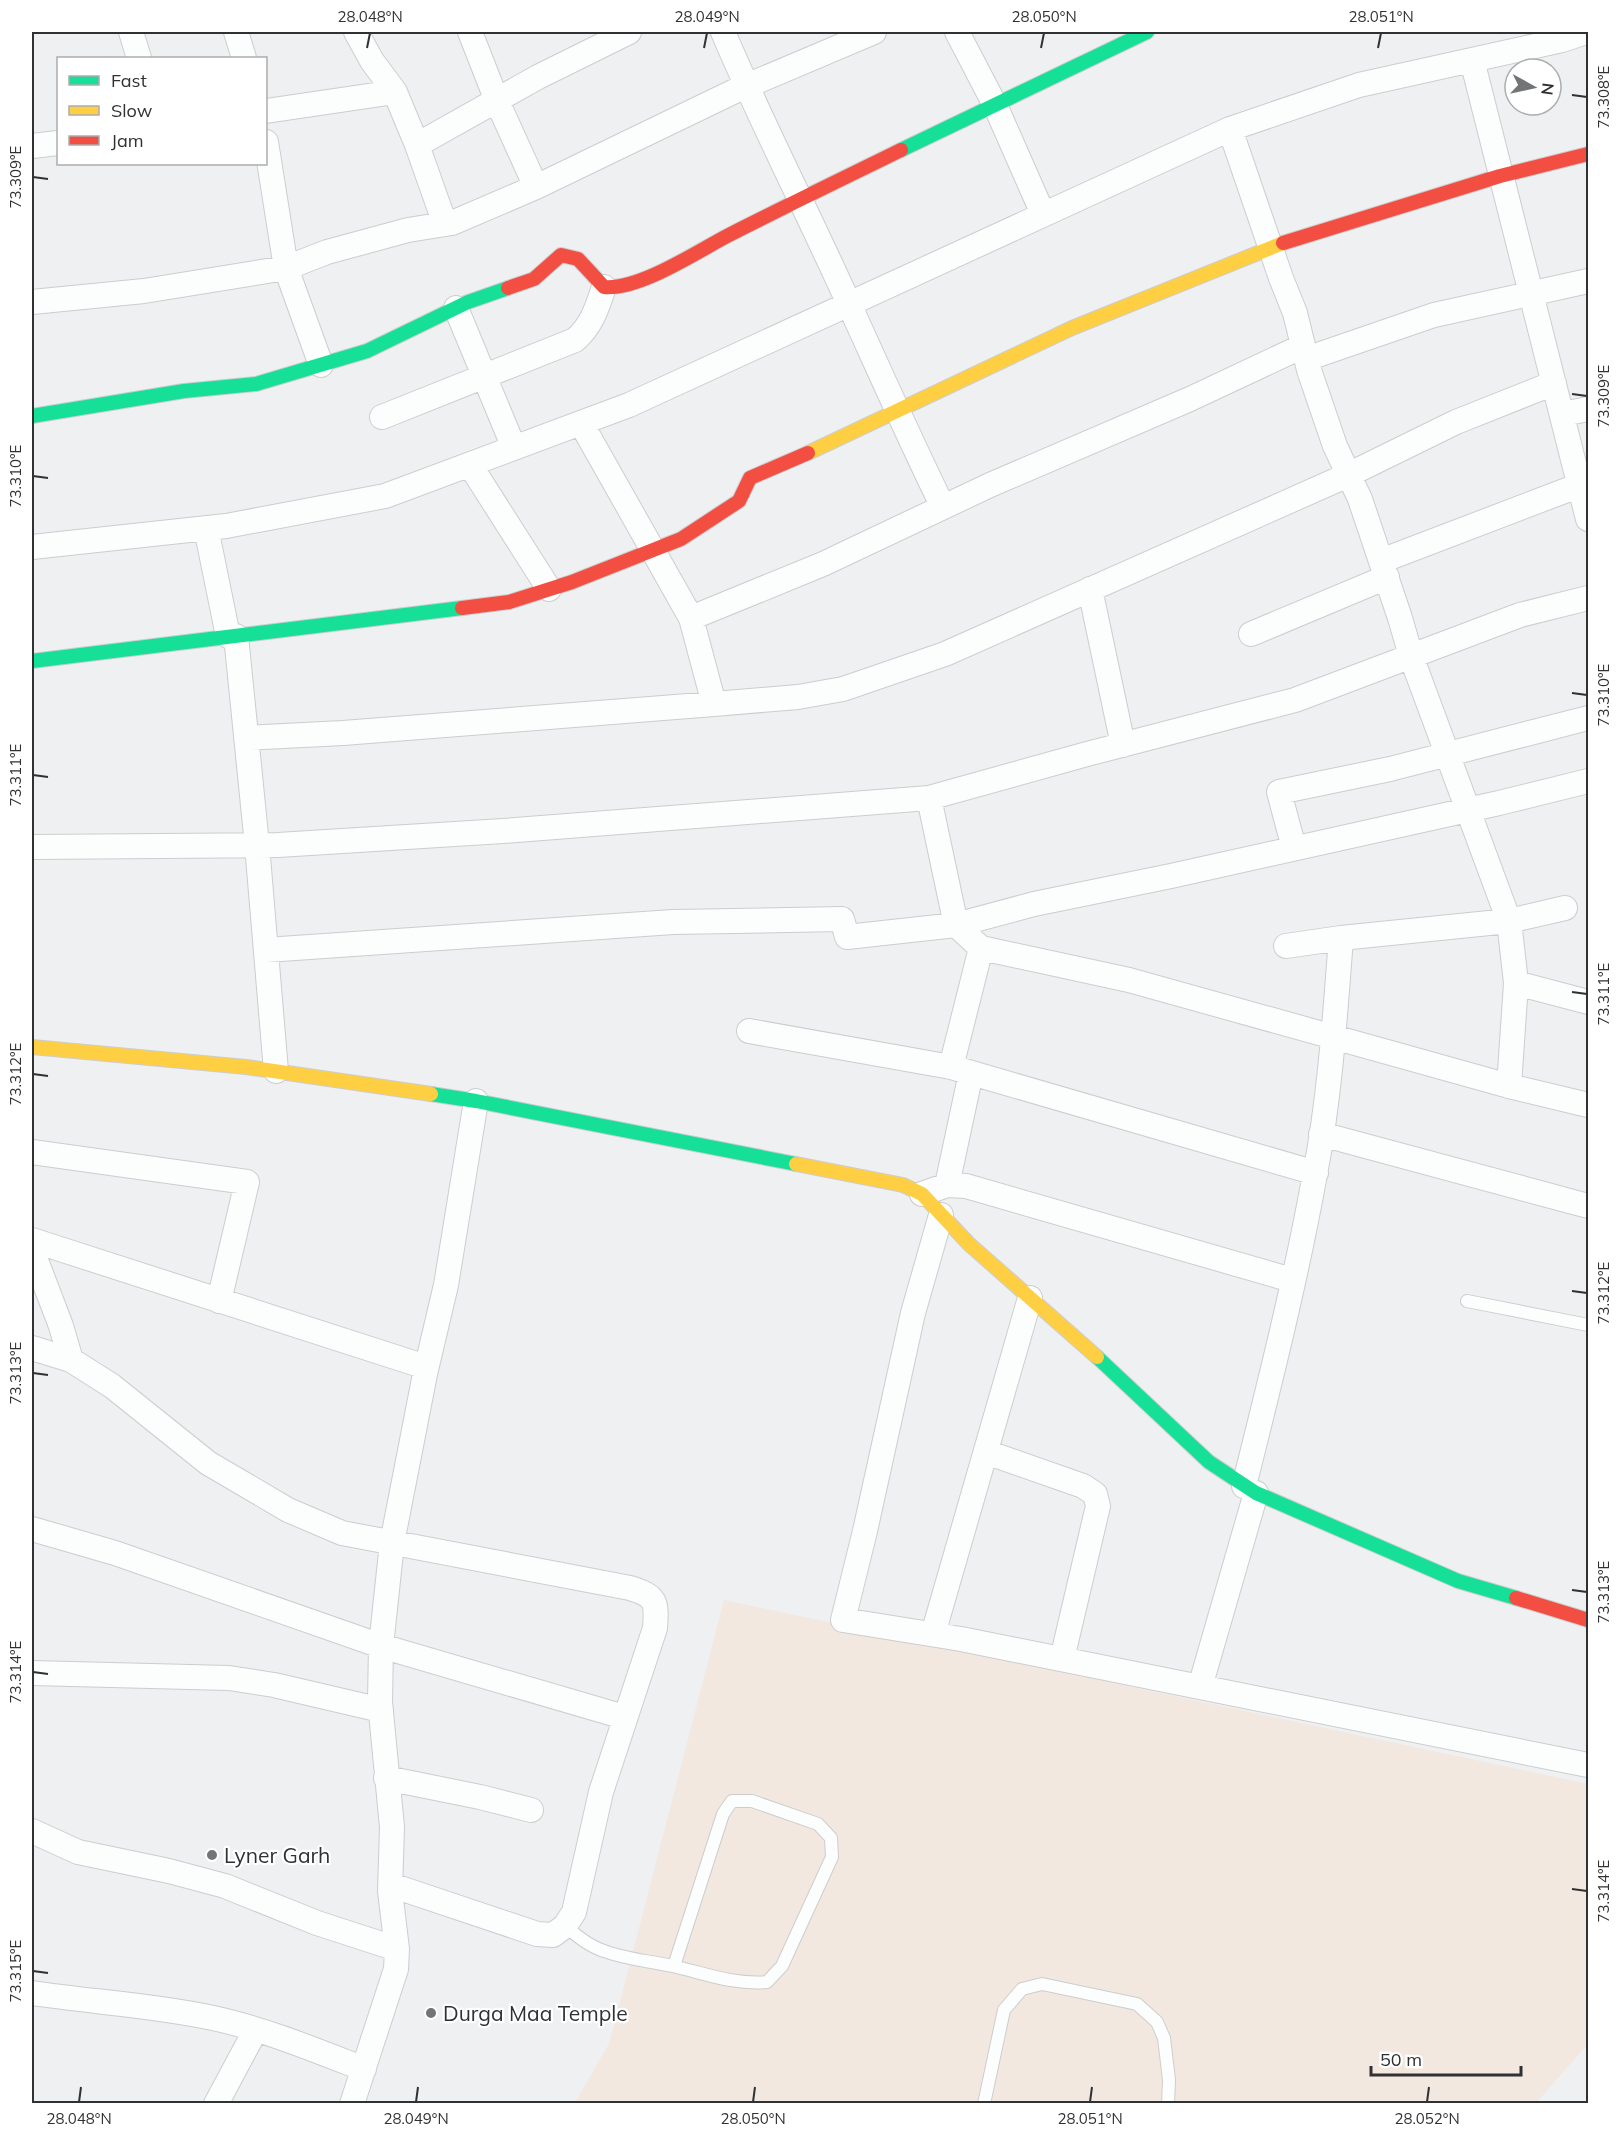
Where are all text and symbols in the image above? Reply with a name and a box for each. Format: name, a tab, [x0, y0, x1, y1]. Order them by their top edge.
text: 28.048°N	[337, 7, 403, 26]
text: 28.049°N	[674, 7, 740, 26]
text: 28.050°N	[1011, 7, 1077, 26]
text: 28.051°N	[1348, 7, 1414, 26]
legend	[57, 57, 267, 165]
north arrow	[1503, 57, 1563, 117]
text: 73.308°E	[1594, 65, 1613, 128]
text: Fast	[111, 69, 147, 92]
text: N	[1537, 82, 1559, 96]
text: Slow	[111, 99, 153, 122]
text: Jam	[111, 129, 144, 152]
text: 73.309°E	[6, 145, 25, 208]
text: 73.309°E	[1594, 364, 1613, 427]
text: 73.310°E	[6, 444, 25, 507]
text: 73.310°E	[1594, 663, 1613, 726]
text: 73.311°E	[6, 743, 25, 806]
text: 73.311°E	[1594, 962, 1613, 1025]
text: 73.312°E	[6, 1042, 25, 1105]
text: 73.312°E	[1594, 1261, 1613, 1324]
text: 73.313°E	[6, 1341, 25, 1404]
text: 73.313°E	[1594, 1560, 1613, 1623]
text: 73.314°E	[6, 1640, 25, 1703]
place label: Lyner Garh	[224, 1842, 330, 1868]
marker: Lyner Garh	[205, 1848, 219, 1862]
text: 73.314°E	[1594, 1859, 1613, 1922]
text: 73.315°E	[6, 1939, 25, 2002]
place label: Durga Maa Temple	[443, 2000, 628, 2026]
marker: Durga Maa Temple	[424, 2006, 438, 2020]
scale bar	[1371, 2039, 1521, 2077]
text: 50 m	[1380, 2048, 1422, 2071]
text: 28.048°N	[46, 2109, 112, 2128]
text: 28.049°N	[383, 2109, 449, 2128]
text: 28.050°N	[720, 2109, 786, 2128]
text: 28.051°N	[1057, 2109, 1123, 2128]
text: 28.052°N	[1394, 2109, 1460, 2128]

